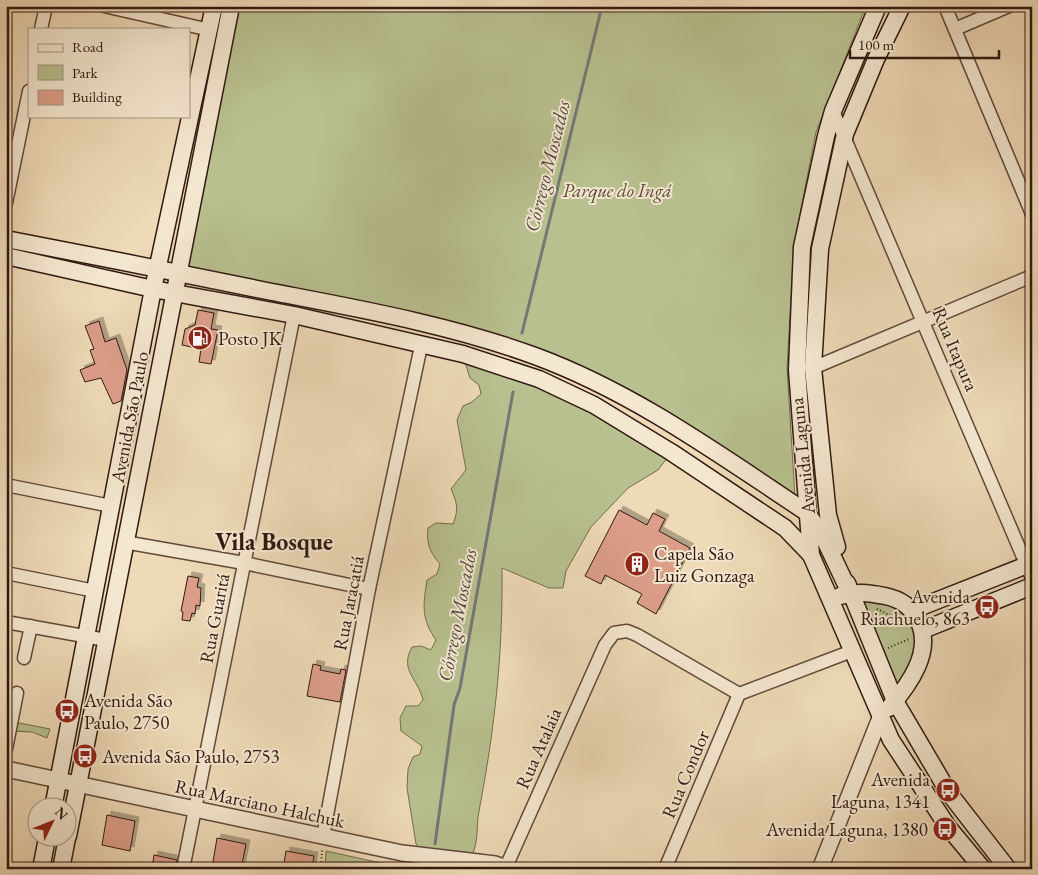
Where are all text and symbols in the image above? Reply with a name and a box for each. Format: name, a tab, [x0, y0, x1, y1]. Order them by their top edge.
legend	[28, 28, 190, 118]
scale bar	[850, 28, 999, 60]
text: 100 m	[858, 35, 895, 54]
text: Road	[72, 37, 104, 56]
text: Park	[72, 63, 99, 82]
text: Building	[72, 87, 122, 106]
water label: Córrego Moscados	[518, 97, 576, 234]
park label: Parque do Ingá	[562, 178, 672, 204]
street label: Rua Itapura	[927, 303, 985, 395]
fuel station icon: Posto JK	[187, 325, 213, 351]
place label: Posto JK	[218, 326, 283, 351]
street label: Avenida São Paulo	[104, 349, 154, 486]
street label: Avenida Laguna	[784, 396, 821, 517]
district label: Vila Bosque	[215, 526, 333, 558]
place label: Capela São Luiz Gonzaga	[654, 541, 755, 588]
water label: Córrego Moscados	[431, 546, 483, 684]
building icon: Capela São Luiz Gonzaga	[624, 551, 650, 577]
street label: Rua Jaracatiá	[327, 553, 370, 653]
street label: Rua Guaritá	[194, 571, 236, 665]
place label: Avenida Riachuelo, 863	[860, 584, 970, 631]
bus stop icon: Avenida Riachuelo, 863	[974, 594, 1000, 620]
place label: Avenida São Paulo, 2750	[83, 688, 173, 735]
bus stop icon: Avenida São Paulo, 2750	[54, 698, 80, 724]
street label: Rua Atalaia	[510, 703, 568, 793]
street label: Rua Condor	[656, 726, 715, 822]
bus stop icon: Avenida São Paulo, 2753	[72, 743, 98, 769]
place label: Avenida São Paulo, 2753	[101, 744, 280, 769]
place label: Avenida Laguna, 1341	[831, 767, 930, 814]
street label: Rua Marciano Halchuk	[173, 773, 348, 834]
bus stop icon: Avenida Laguna, 1341	[935, 777, 961, 803]
north arrow	[28, 798, 78, 848]
text: N	[51, 803, 72, 824]
bus stop icon: Avenida Laguna, 1380	[932, 816, 958, 842]
place label: Avenida Laguna, 1380	[765, 817, 928, 842]

